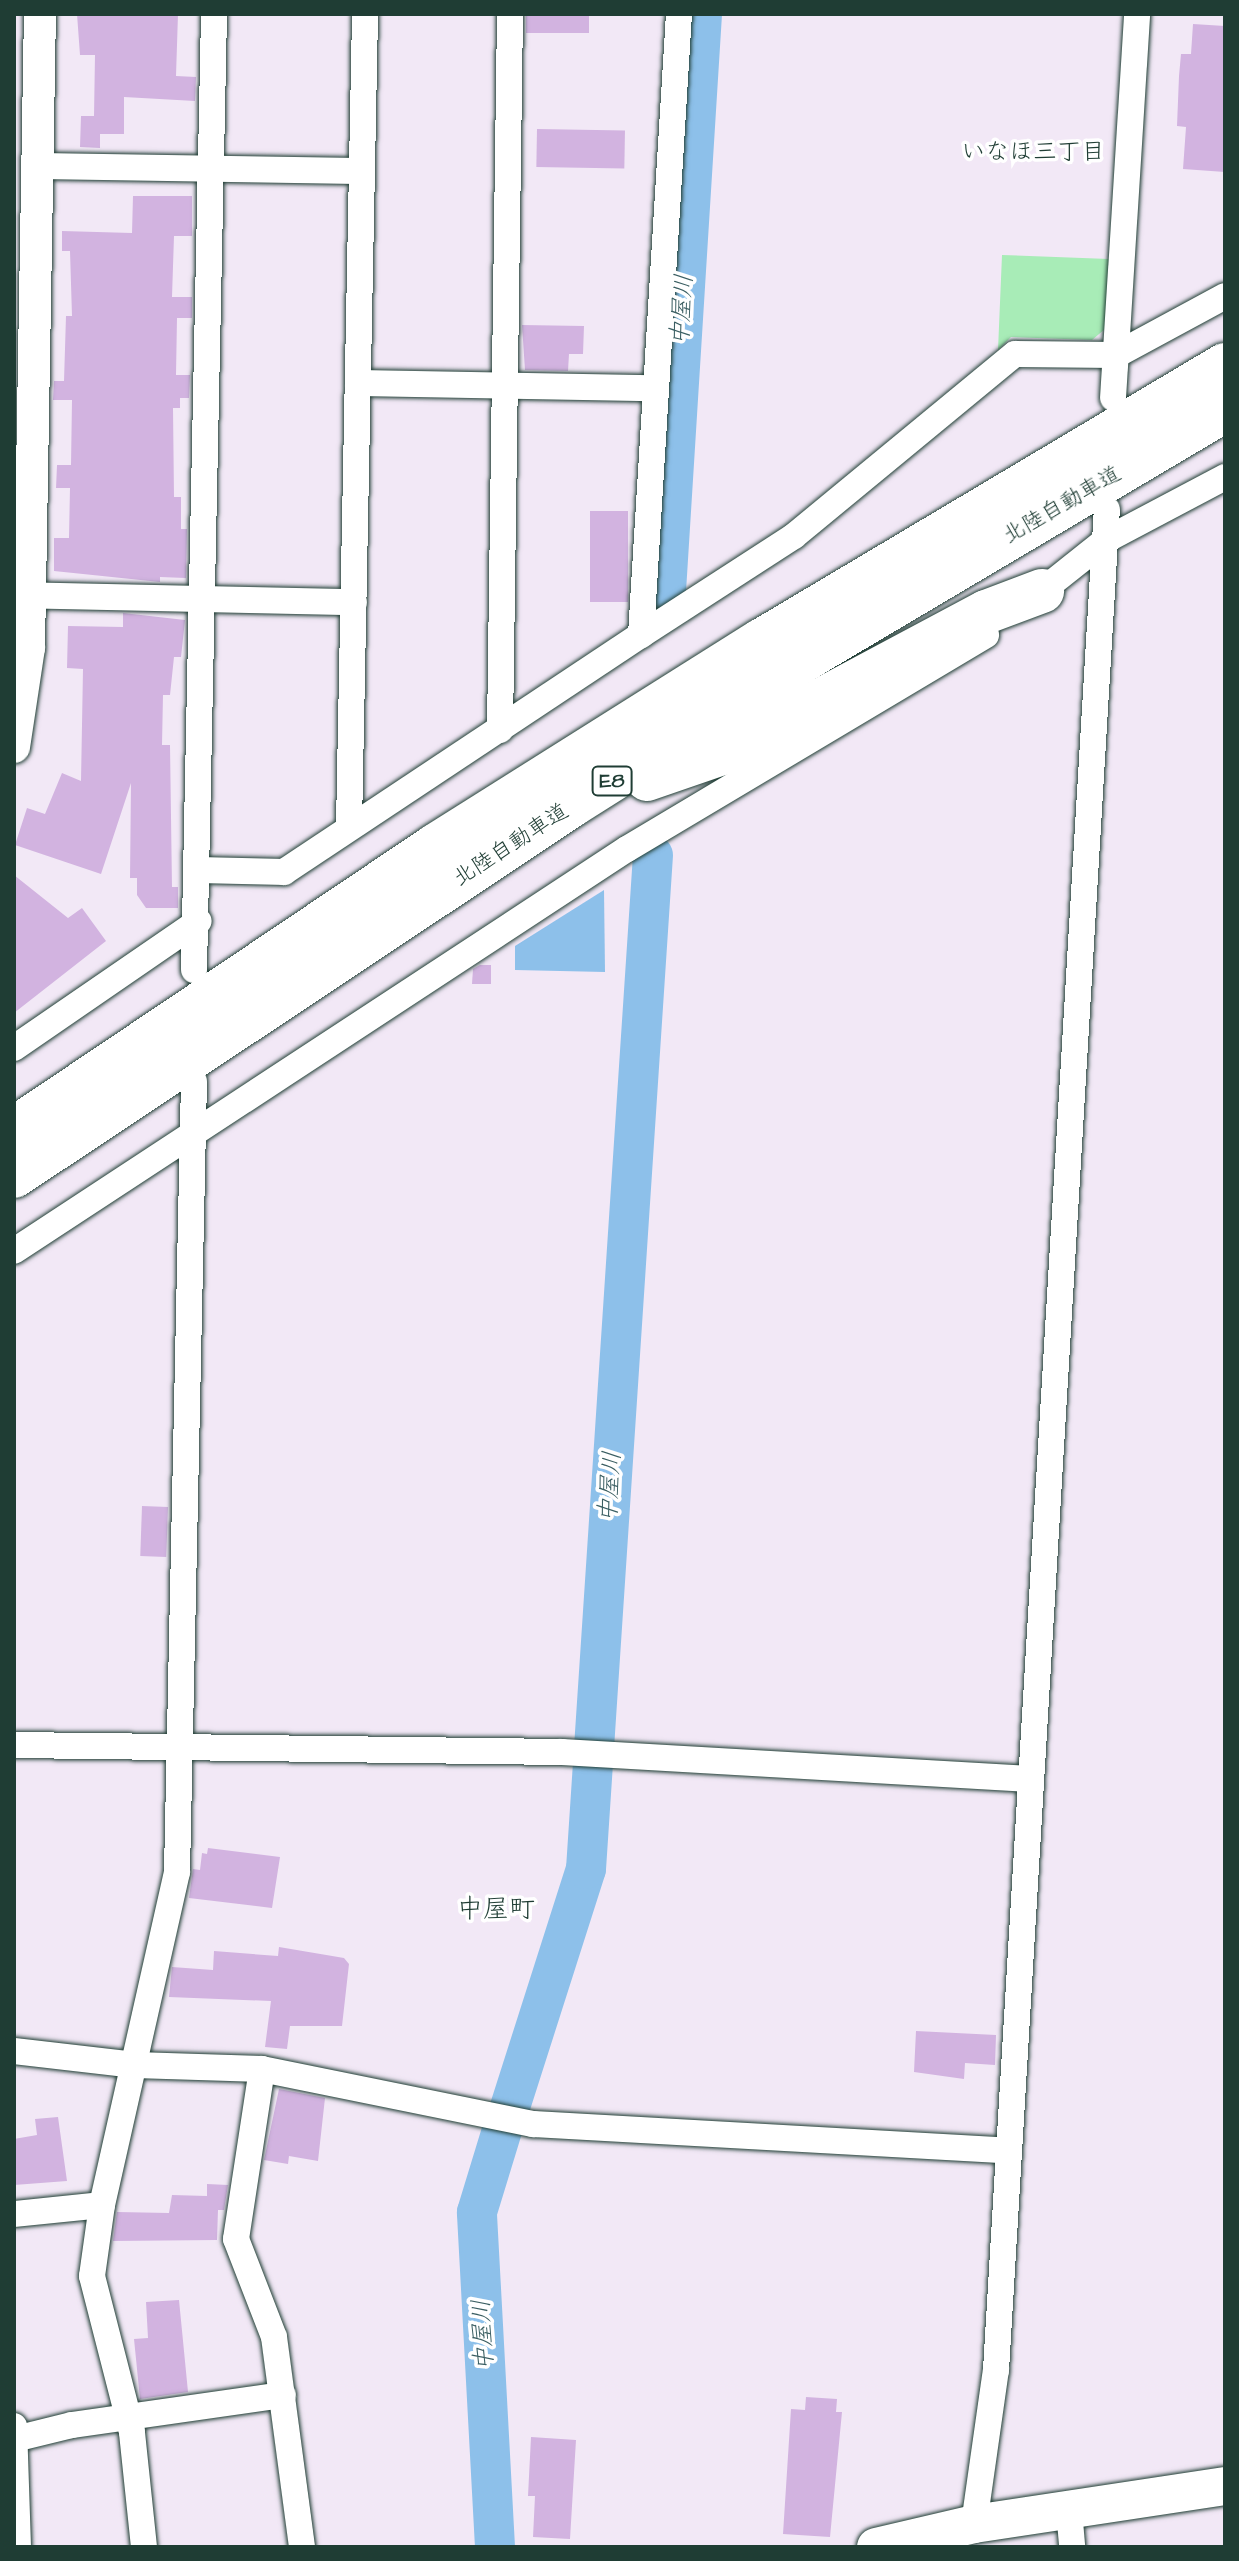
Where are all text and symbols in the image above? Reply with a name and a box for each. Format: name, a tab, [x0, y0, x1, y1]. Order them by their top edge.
district label: いなほ三丁目	[961, 139, 1105, 167]
water label: 中屋川	[666, 273, 700, 347]
street label: 北陸自動車道	[998, 461, 1126, 549]
road number: E8	[590, 765, 634, 797]
street label: 北陸自動車道	[448, 798, 574, 892]
water label: 中屋川	[594, 1450, 628, 1524]
district label: 中屋町	[457, 1894, 535, 1926]
water label: 中屋川	[468, 2298, 500, 2372]

